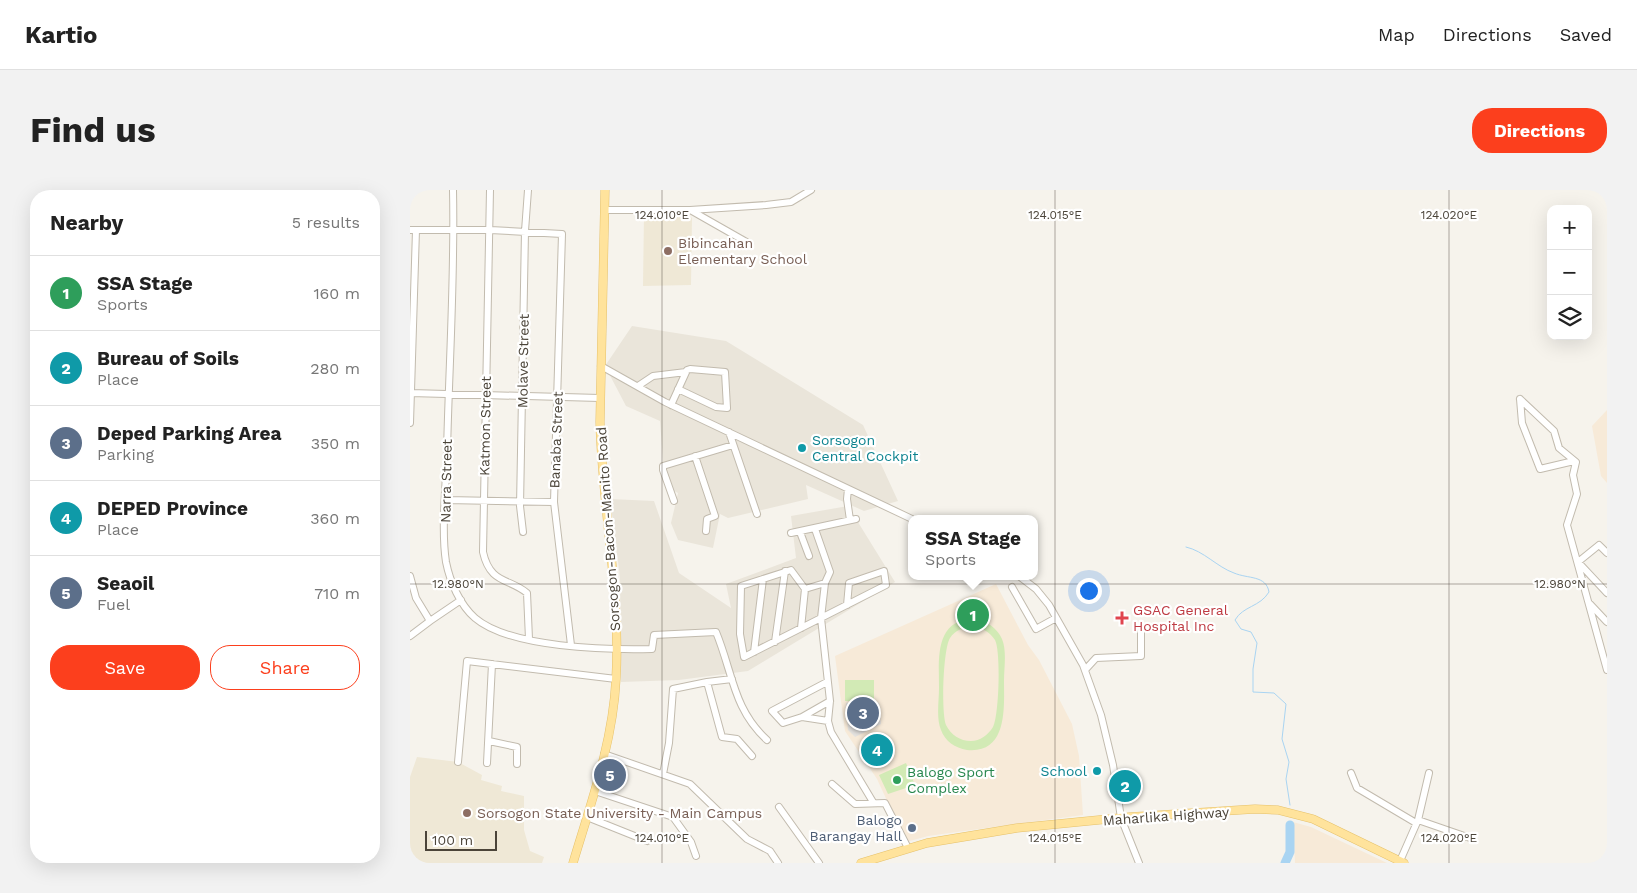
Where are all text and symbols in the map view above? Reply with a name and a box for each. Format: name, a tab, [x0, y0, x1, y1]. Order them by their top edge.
text: Kartio	[25, 21, 97, 49]
text: Map	[1378, 24, 1415, 45]
text: Directions	[1443, 24, 1532, 45]
text: Saved	[1560, 24, 1612, 45]
button: Directions	[1472, 108, 1607, 153]
text: Find us	[30, 109, 156, 151]
map controls	[1547, 205, 1592, 340]
button: +	[1547, 205, 1592, 250]
text: 124.010°E	[635, 208, 689, 222]
text: 124.015°E	[1028, 208, 1082, 222]
text: 124.020°E	[1421, 208, 1478, 222]
text: Nearby	[50, 210, 123, 235]
text: 5 results	[292, 213, 360, 232]
place label: Bibincahan Elementary School	[678, 235, 808, 267]
marker: Bibincahan Elementary School	[662, 245, 674, 257]
button: −	[1547, 250, 1592, 295]
text: SSA Stage	[97, 272, 193, 295]
text: 1	[63, 284, 69, 303]
text: 160 m	[313, 284, 360, 303]
text: Sports	[97, 295, 148, 314]
button: layers	[1547, 295, 1592, 340]
street label: Molave Street	[514, 313, 532, 408]
text: Bureau of Soils	[97, 347, 239, 370]
text: 2	[61, 359, 71, 378]
text: 280 m	[310, 359, 360, 378]
text: Place	[97, 370, 139, 389]
street label: Katmon Street	[476, 376, 494, 476]
street label: Banaba Street	[546, 391, 566, 489]
text: Deped Parking Area	[97, 422, 281, 445]
street label: Sorsogon-Bacon-Manito Road	[593, 426, 623, 632]
place label: Sorsogon Central Cockpit	[812, 432, 918, 464]
text: 3	[61, 434, 71, 453]
text: 350 m	[311, 434, 360, 453]
street label: Narra Street	[437, 439, 455, 523]
marker: Sorsogon Central Cockpit	[796, 442, 808, 454]
text: Parking	[97, 445, 154, 464]
text: DEPED Province	[97, 497, 248, 520]
text: 4	[61, 509, 71, 528]
text: 360 m	[310, 509, 360, 528]
popup	[908, 515, 1038, 580]
text: Place	[97, 520, 139, 539]
text: SSA Stage	[925, 527, 1021, 550]
text: Sports	[925, 550, 976, 569]
text: Seaoil	[97, 572, 154, 595]
text: 12.980°N	[432, 577, 484, 591]
text: 12.980°N	[1534, 577, 1586, 591]
your location	[1076, 578, 1102, 604]
text: 5	[61, 584, 71, 603]
text: 710 m	[314, 584, 360, 603]
text: Fuel	[97, 595, 130, 614]
pin: 1	[957, 596, 989, 634]
place label: GSAC General Hospital Inc	[1133, 602, 1229, 634]
marker: GSAC General Hospital Inc	[1115, 611, 1129, 625]
button: Save	[50, 645, 200, 690]
button: Share	[210, 645, 360, 690]
pin: 3	[847, 694, 879, 732]
pin: 4	[861, 731, 893, 769]
pin: 5	[594, 756, 626, 794]
place label: School	[1040, 763, 1088, 779]
place label: Balogo Sport Complex	[907, 764, 995, 796]
marker: School	[1091, 765, 1103, 777]
pin: 2	[1109, 767, 1141, 805]
marker: Balogo Sport Complex	[891, 774, 903, 786]
street label: Maharlika Highway	[1102, 804, 1230, 828]
place label: Sorsogon State University - Main Campus	[477, 805, 762, 821]
marker: Sorsogon State University - Main Campus	[461, 807, 473, 819]
place label: Balogo Barangay Hall	[810, 812, 903, 844]
marker: Balogo Barangay Hall	[906, 822, 918, 834]
scale bar	[425, 828, 498, 851]
text: 124.010°E	[635, 831, 689, 845]
text: 124.015°E	[1028, 831, 1082, 845]
text: 124.020°E	[1421, 831, 1478, 845]
text: 100 m	[432, 832, 473, 848]

